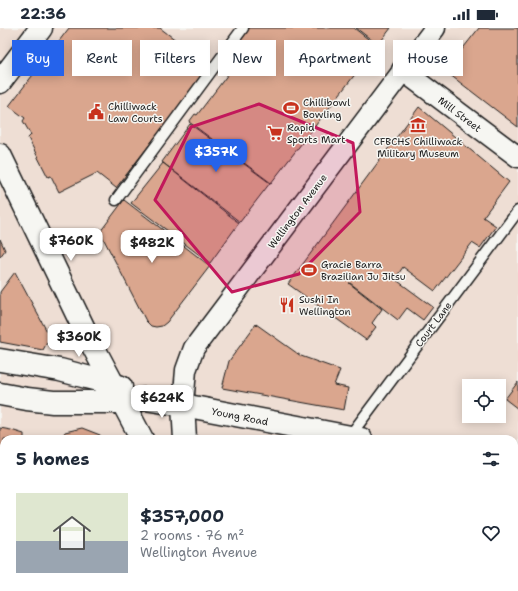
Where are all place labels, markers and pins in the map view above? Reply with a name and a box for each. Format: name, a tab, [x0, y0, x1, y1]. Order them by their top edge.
place label: Chillibowl Bowling	[303, 96, 350, 121]
sports icon: Chillibowl Bowling	[282, 99, 300, 117]
place label: Chilliwack Law Courts	[108, 100, 163, 125]
public building icon: Chilliwack Law Courts	[87, 103, 105, 121]
museum icon: CFBCHS Chilliwack Military Museum	[409, 116, 427, 134]
place label: Rapid Sports Mart	[287, 121, 346, 146]
supermarket icon: Rapid Sports Mart	[266, 124, 284, 142]
place label: CFBCHS Chilliwack Military Museum	[374, 135, 463, 160]
pin: $357K	[188, 139, 244, 173]
pin: $760K	[43, 228, 99, 262]
pin: $482K	[124, 230, 180, 264]
place label: Gracie Barra Brazilian Ju Jitsu	[321, 258, 406, 283]
sports icon: Gracie Barra Brazilian Ju Jitsu	[300, 261, 318, 279]
place label: Sushi In Wellington	[299, 293, 351, 318]
restaurant icon: Sushi In Wellington	[278, 296, 296, 314]
pin: $360K	[51, 324, 107, 358]
pin: $624K	[134, 385, 190, 419]

